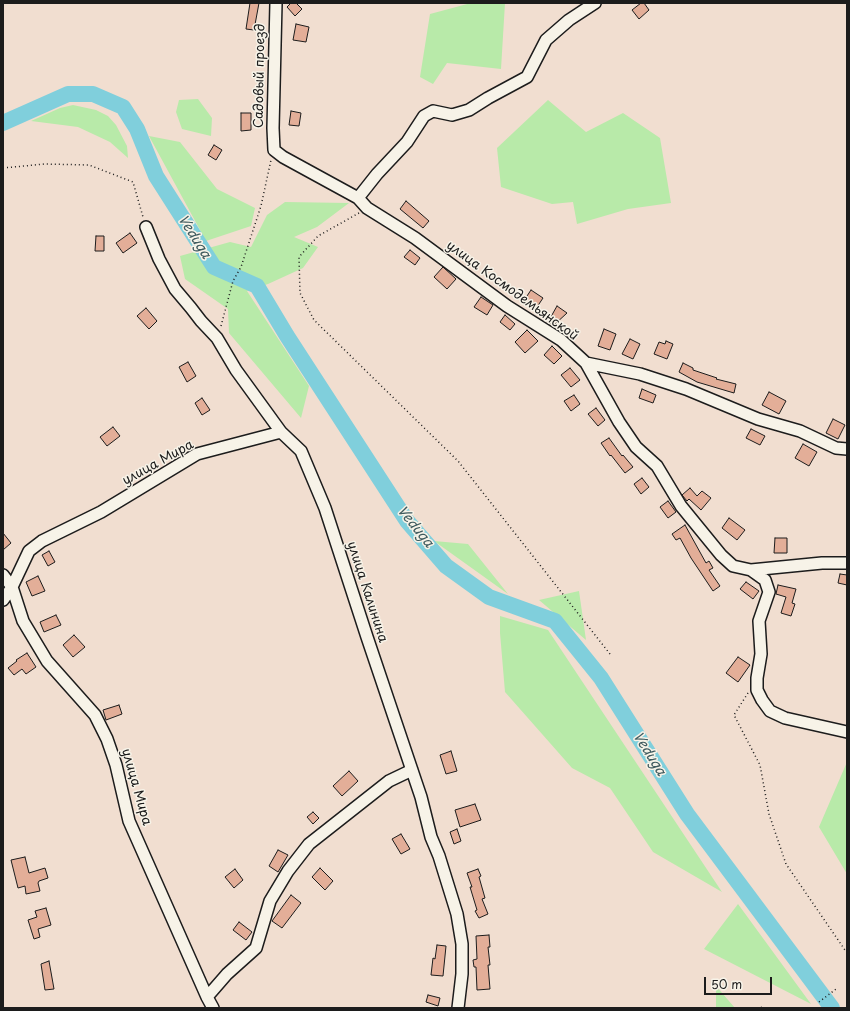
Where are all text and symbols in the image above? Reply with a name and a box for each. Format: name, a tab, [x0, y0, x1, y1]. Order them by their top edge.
street label: Садовый проезд	[251, 24, 269, 128]
water label: Veduga	[174, 212, 214, 262]
street label: улица Космодемьянской	[443, 238, 581, 344]
street label: улица Мира	[120, 437, 196, 489]
water label: Veduga	[393, 503, 437, 551]
street label: улица Калинина	[343, 540, 391, 644]
water label: Veduga	[629, 729, 669, 779]
street label: улица Мира	[118, 747, 154, 827]
scale bar	[706, 969, 774, 995]
text: 50 m	[711, 975, 742, 993]

